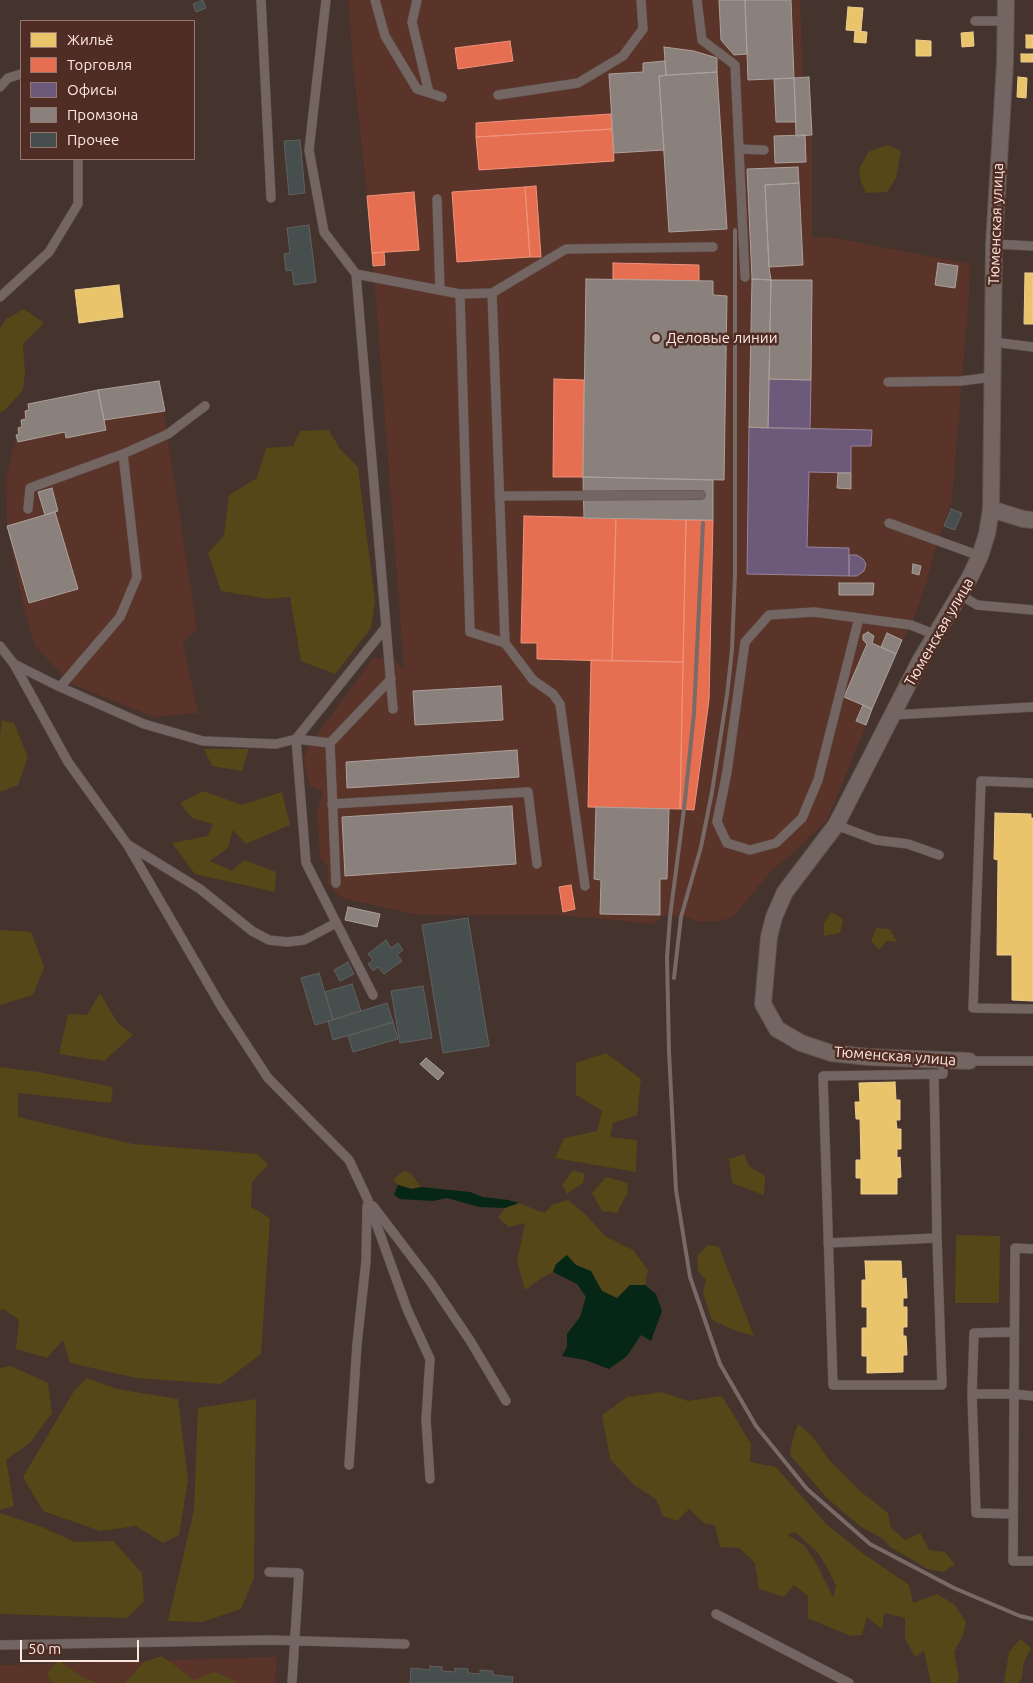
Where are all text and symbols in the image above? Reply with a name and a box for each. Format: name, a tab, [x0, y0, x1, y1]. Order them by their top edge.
legend	[20, 20, 195, 160]
text: Жильё	[67, 31, 114, 48]
text: Торговля	[67, 56, 132, 73]
text: Офисы	[67, 81, 117, 98]
text: Промзона	[67, 106, 138, 123]
text: Прочее	[67, 131, 119, 148]
street label: Тюменская улица	[985, 163, 1007, 285]
place label: Деловые линии	[666, 329, 778, 347]
marker: Деловые линии	[650, 332, 662, 344]
street label: Тюменская улица	[901, 575, 977, 689]
street label: Тюменская улица	[833, 1043, 957, 1069]
scale bar	[22, 1630, 141, 1662]
text: 50 m	[28, 1640, 61, 1657]

